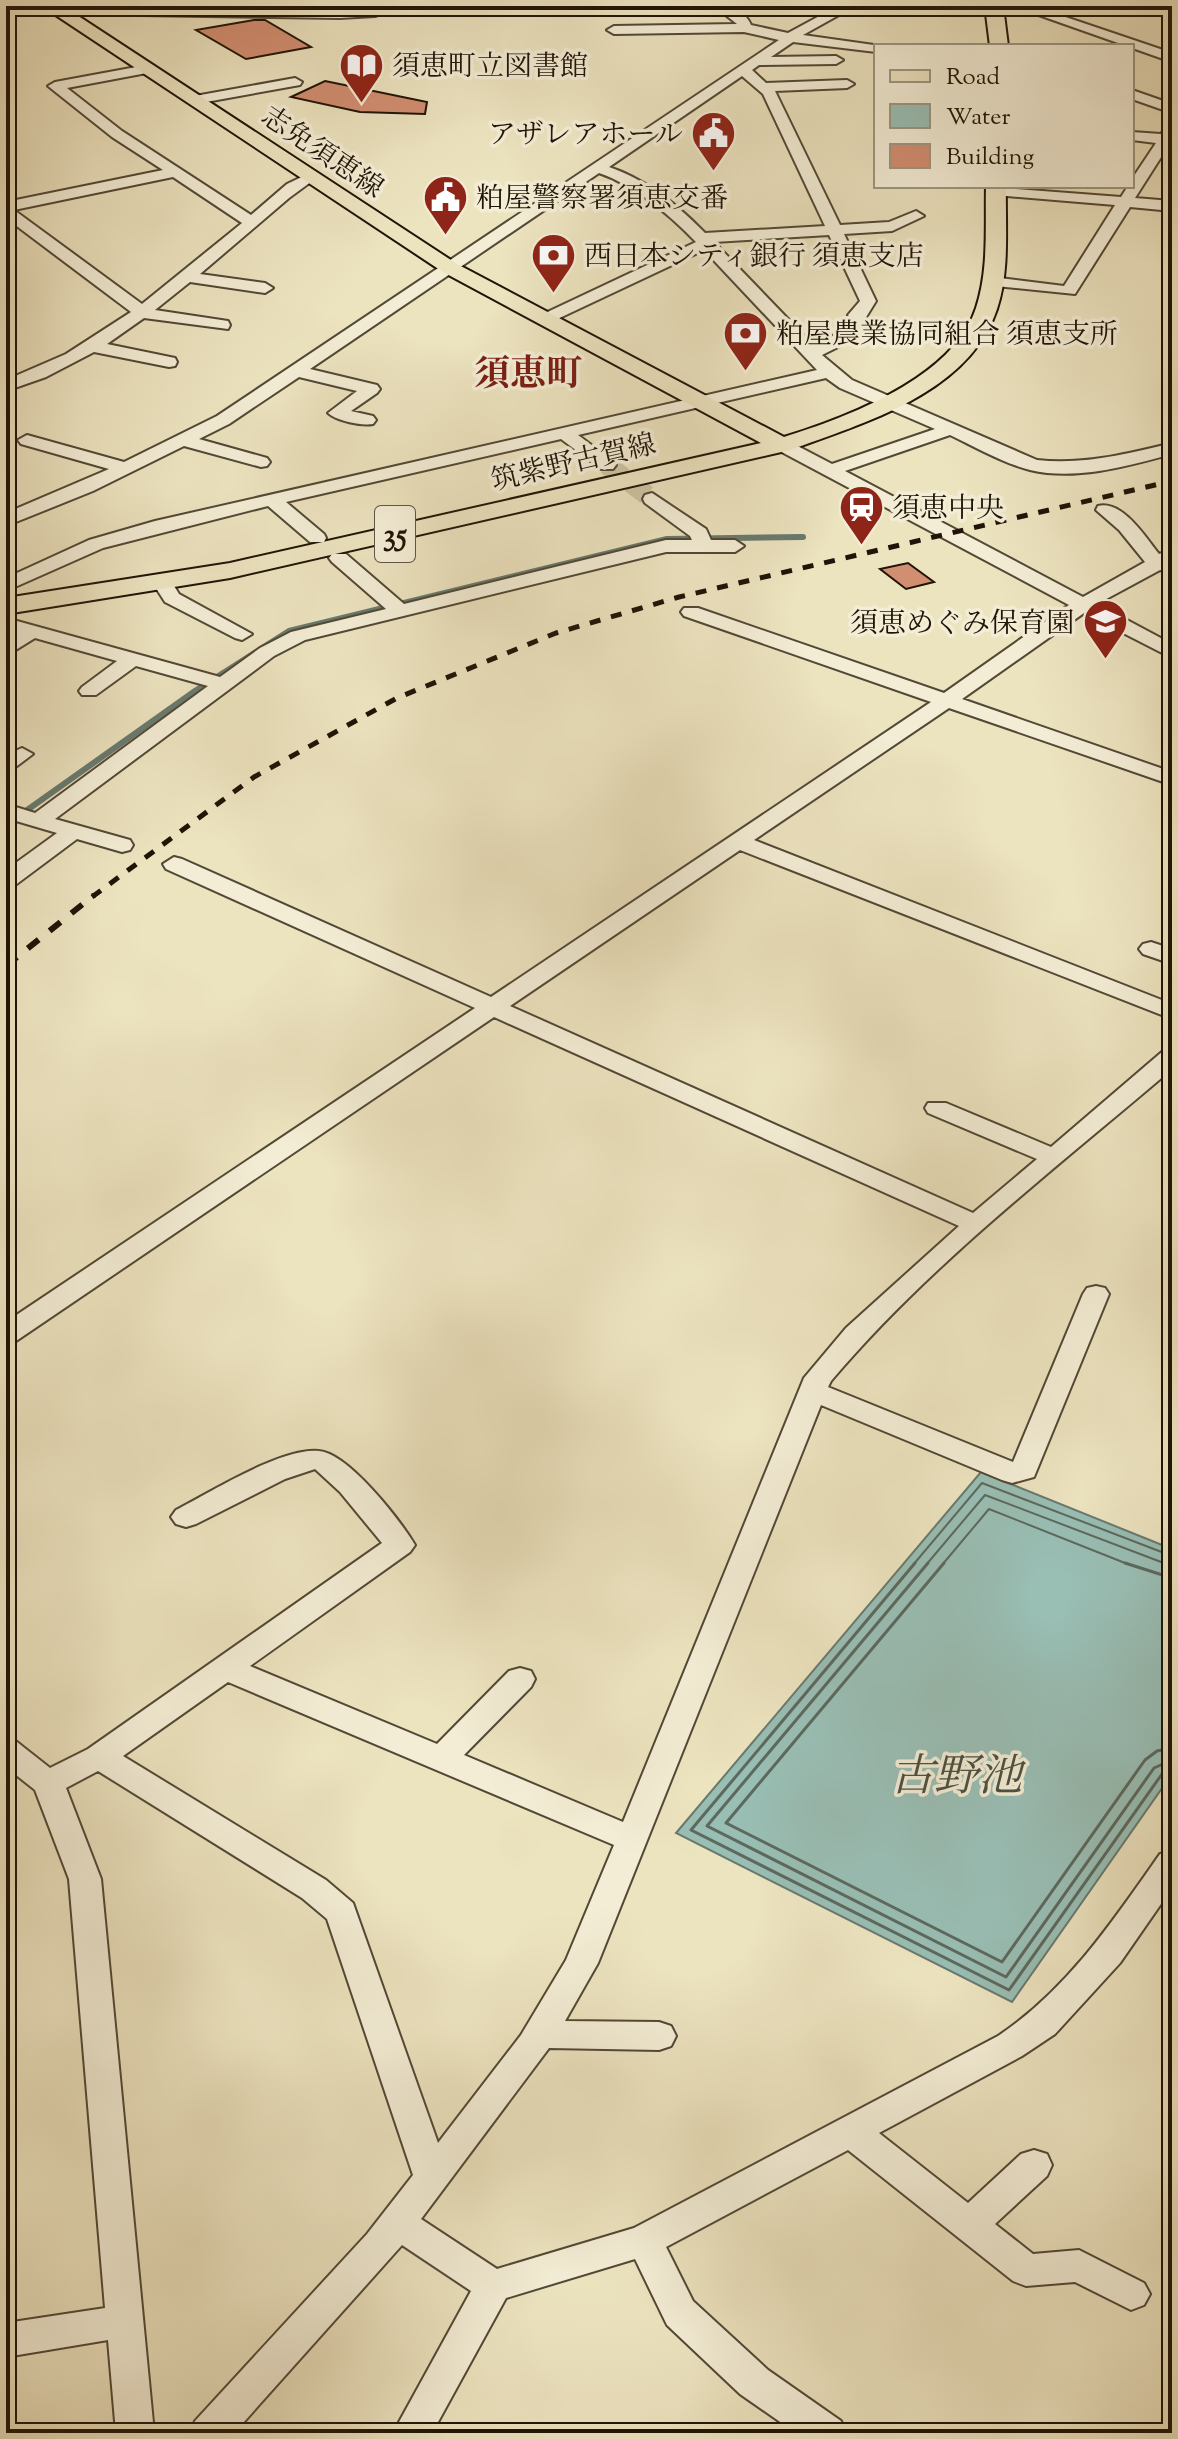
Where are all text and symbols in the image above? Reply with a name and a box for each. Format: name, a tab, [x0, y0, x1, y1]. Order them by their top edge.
library icon: 須恵町立図書館	[337, 41, 385, 104]
legend	[874, 44, 1134, 188]
place label: 須恵町立図書館	[392, 48, 588, 88]
text: Road	[946, 61, 1000, 95]
street label: 志免須恵線	[252, 98, 391, 209]
text: Water	[946, 101, 1010, 135]
public building icon: アザレアホール	[690, 109, 738, 172]
place label: アザレアホール	[488, 116, 683, 156]
text: Building	[946, 141, 1035, 175]
public building icon: 粕屋警察署須恵交番	[421, 173, 469, 236]
place label: 粕屋警察署須恵交番	[476, 180, 728, 220]
bank icon: 西日本シティ銀行 須恵支店	[529, 231, 577, 294]
place label: 西日本シティ銀行 須恵支店	[584, 238, 924, 278]
bank icon: 粕屋農業協同組合 須恵支所	[721, 309, 769, 372]
place label: 粕屋農業協同組合 須恵支所	[776, 316, 1118, 356]
district label: 須恵町	[474, 350, 582, 402]
street label: 筑紫野古賀線	[487, 426, 660, 502]
station icon: 須恵中央	[837, 483, 885, 546]
place label: 須恵中央	[892, 490, 1004, 530]
road number: 35	[375, 506, 415, 562]
school or university icon: 須恵めぐみ保育園	[1081, 598, 1129, 661]
place label: 須恵めぐみ保育園	[850, 605, 1074, 645]
water label: 古野池	[890, 1748, 1026, 1811]

